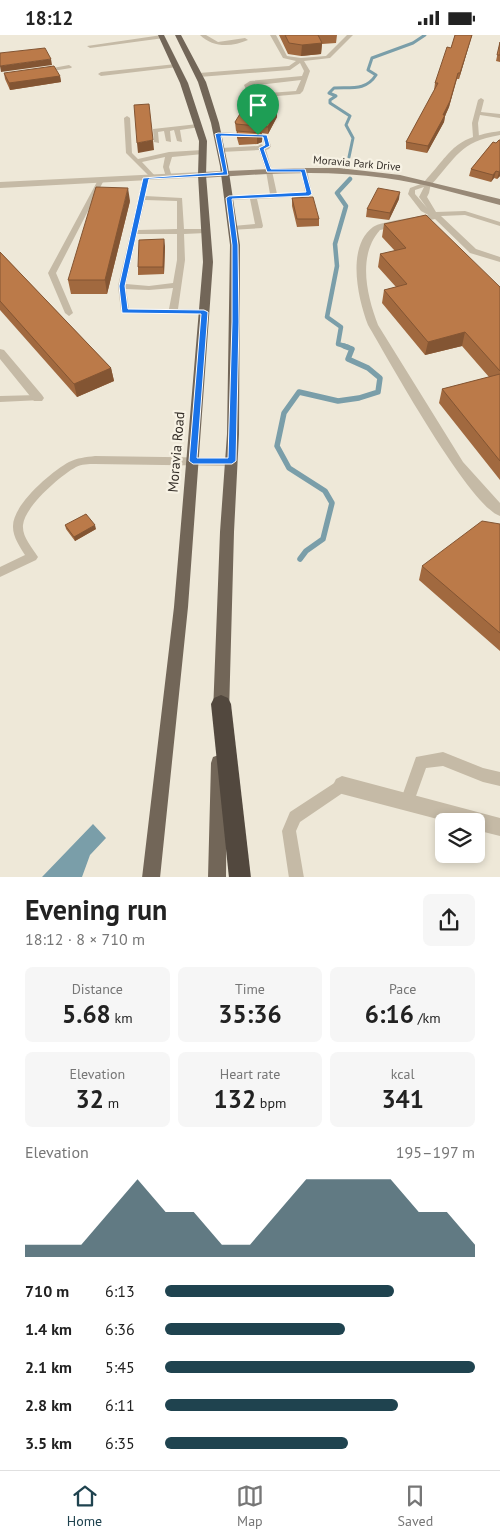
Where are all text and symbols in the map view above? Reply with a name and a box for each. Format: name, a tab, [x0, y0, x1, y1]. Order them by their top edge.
text: 18:12	[25, 6, 73, 30]
pin	[237, 84, 279, 135]
icon: arrive	[244, 91, 272, 119]
street label: Moravia Park Drive	[313, 152, 402, 174]
street label: Moravia Road	[163, 411, 189, 493]
map controls	[435, 813, 485, 863]
button: layers	[435, 813, 485, 863]
text: Evening run	[25, 891, 167, 928]
button: share	[423, 894, 475, 946]
text: 18:12 · 8 × 710 m	[25, 929, 145, 949]
text: Distance	[72, 980, 123, 998]
text: Time	[235, 980, 265, 998]
text: Pace	[389, 980, 416, 998]
text: 5.68	[62, 998, 111, 1030]
text: 35:36	[218, 998, 282, 1030]
text: 6:16	[365, 998, 414, 1030]
text: km	[111, 1009, 133, 1027]
text: /km	[414, 1009, 441, 1027]
text: Elevation	[69, 1065, 125, 1083]
text: Heart rate	[220, 1065, 280, 1083]
text: kcal	[391, 1065, 415, 1083]
text: 32	[76, 1083, 104, 1115]
text: 132	[214, 1083, 256, 1115]
text: 341	[381, 1083, 424, 1115]
text: m	[104, 1094, 119, 1112]
text: bpm	[256, 1094, 286, 1112]
text: Elevation	[25, 1142, 89, 1162]
text: 195–197 m	[396, 1142, 475, 1162]
text: 710 m	[25, 1281, 69, 1301]
text: 6:13	[105, 1281, 135, 1301]
text: 1.4 km	[25, 1319, 72, 1339]
text: 6:36	[105, 1319, 135, 1339]
text: 2.1 km	[25, 1357, 72, 1377]
text: 5:45	[105, 1357, 135, 1377]
text: 2.8 km	[25, 1395, 72, 1415]
text: 6:11	[105, 1395, 135, 1415]
text: 3.5 km	[25, 1433, 72, 1453]
text: 6:35	[105, 1433, 135, 1453]
tab: Home	[67, 1482, 102, 1530]
tab: Map	[236, 1482, 264, 1530]
tab: Saved	[398, 1482, 433, 1530]

